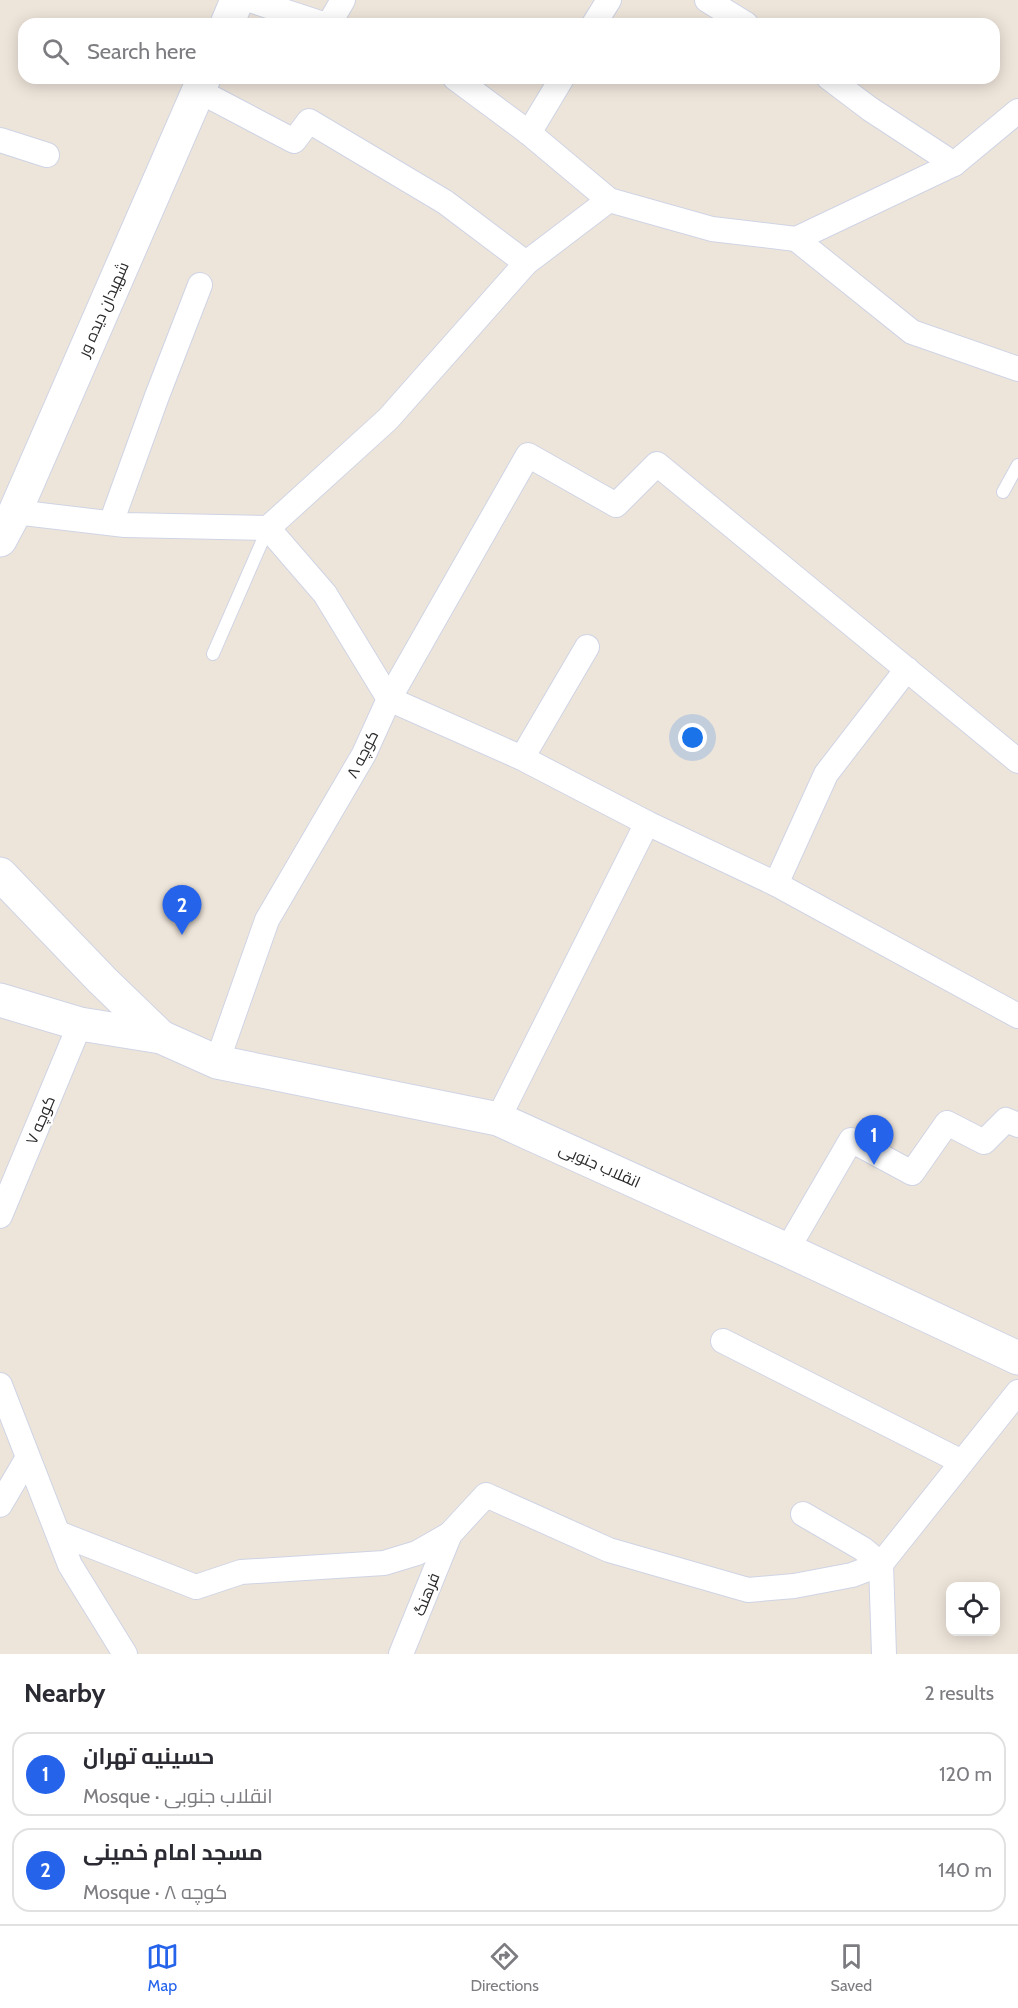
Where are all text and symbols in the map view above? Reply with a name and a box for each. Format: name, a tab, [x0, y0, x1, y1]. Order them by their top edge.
search box	[18, 18, 1000, 84]
icon: search	[39, 35, 72, 68]
text: Search here	[87, 38, 196, 65]
street label: شهیدان دیده ور	[74, 259, 134, 361]
your location	[678, 723, 707, 752]
street label: کوچه ۸	[342, 727, 384, 782]
pin: 2	[162, 886, 201, 935]
street label: کوچه ۷	[22, 1093, 61, 1148]
pin: 1	[854, 1116, 894, 1165]
street label: انقلاب جنوبی	[556, 1139, 643, 1193]
street label: فرهنگ	[409, 1570, 444, 1619]
map controls	[946, 1582, 1000, 1636]
button: locate	[946, 1582, 1000, 1636]
text: Nearby	[24, 1677, 105, 1709]
text: 2 results	[924, 1681, 994, 1705]
text: حسینیه تهران	[83, 1743, 214, 1770]
text: 1	[42, 1762, 49, 1786]
text: 120 m	[939, 1762, 992, 1786]
text: Mosque · انقلاب جنوبی	[83, 1784, 273, 1808]
text: مسجد امام خمینی	[83, 1839, 263, 1866]
text: 2	[40, 1858, 51, 1882]
text: 140 m	[938, 1858, 992, 1882]
text: Mosque · کوچه ۸	[83, 1880, 228, 1904]
tab: Map	[146, 1940, 179, 1995]
tab: Directions	[471, 1940, 539, 1995]
tab: Saved	[831, 1940, 872, 1995]

